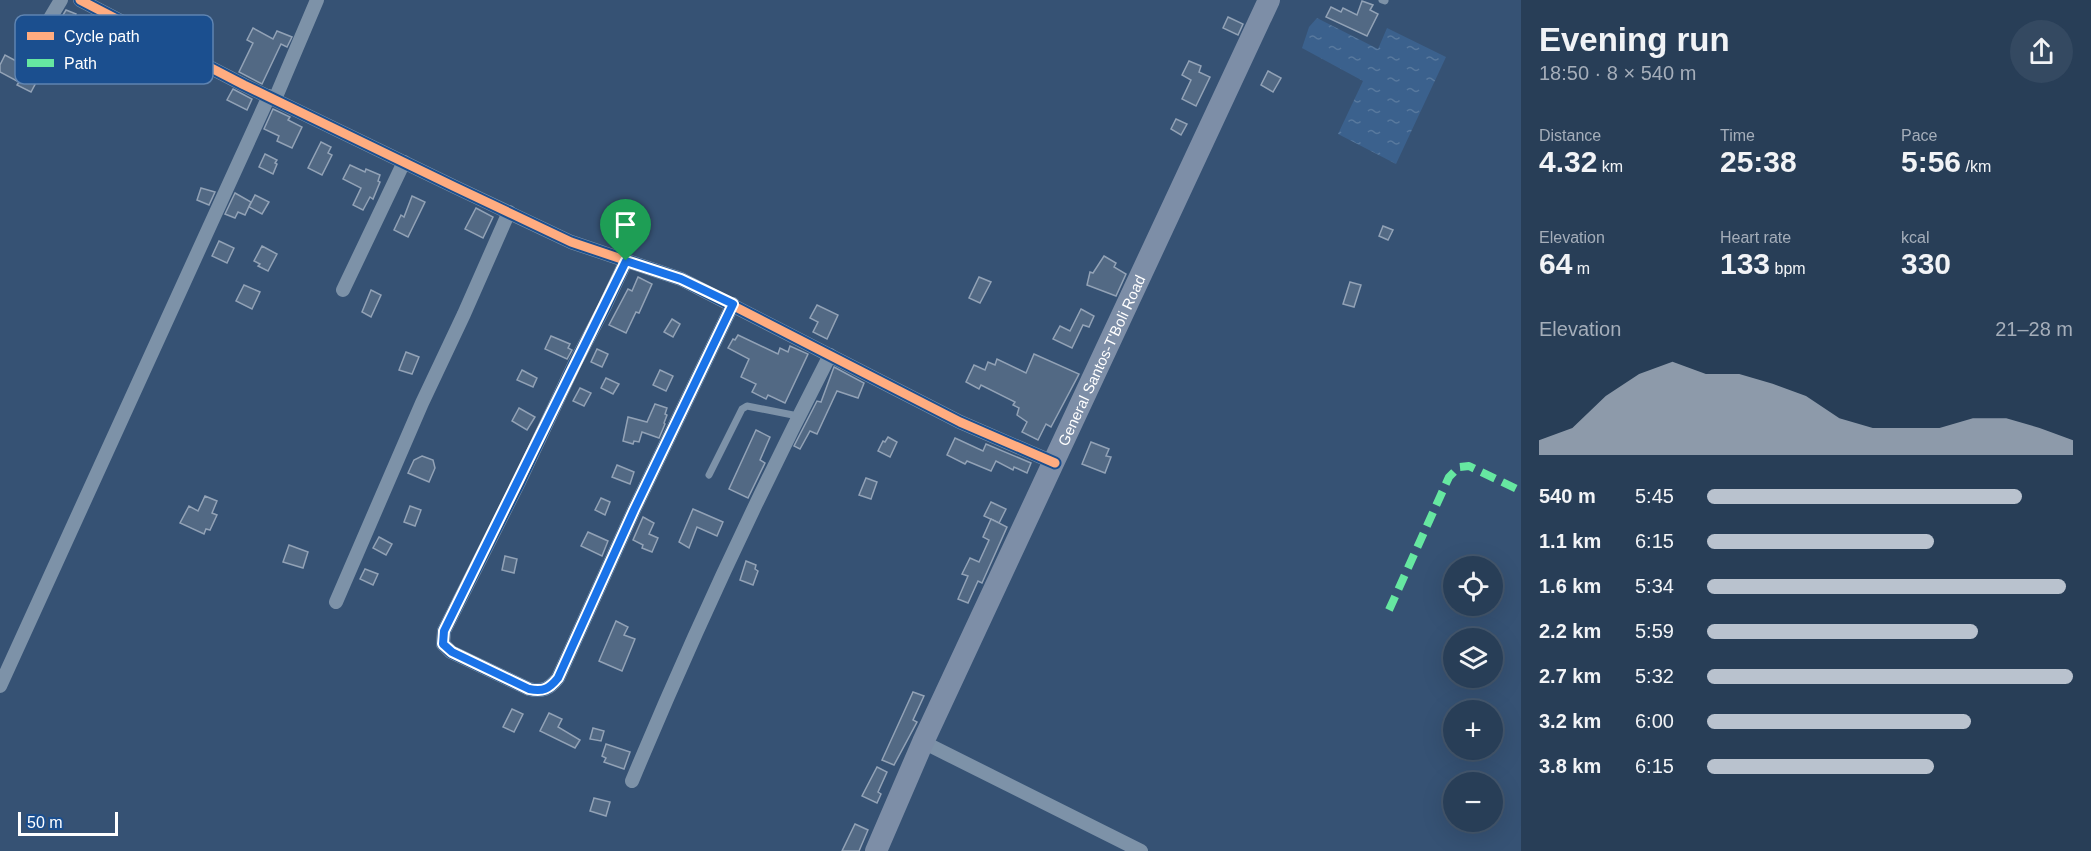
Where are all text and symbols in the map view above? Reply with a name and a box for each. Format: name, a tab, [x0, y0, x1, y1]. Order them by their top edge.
legend	[15, 15, 213, 84]
button: share	[2010, 20, 2073, 83]
text: Evening run	[1539, 21, 1730, 58]
text: Cycle path	[64, 28, 140, 45]
text: Path	[64, 55, 97, 72]
text: 18:50 · 8 × 540 m	[1539, 62, 1696, 84]
text: Distance	[1539, 127, 1601, 144]
text: Time	[1720, 127, 1755, 144]
text: Pace	[1901, 127, 1937, 144]
text: 4.32	[1539, 145, 1597, 178]
text: 25:38	[1720, 145, 1797, 178]
text: 5:56	[1901, 145, 1961, 178]
text: km	[1597, 158, 1623, 175]
text: /km	[1961, 158, 1991, 175]
pin	[600, 199, 651, 261]
icon: arrive	[609, 208, 642, 241]
text: Elevation	[1539, 229, 1605, 246]
text: Heart rate	[1720, 229, 1791, 246]
text: kcal	[1901, 229, 1929, 246]
text: 64	[1539, 247, 1572, 280]
text: 133	[1720, 247, 1770, 280]
text: 330	[1901, 247, 1951, 280]
text: m	[1572, 260, 1590, 277]
text: bpm	[1770, 260, 1806, 277]
street label: General Santos-T'Boli Road	[1054, 272, 1148, 448]
text: Elevation	[1539, 318, 1621, 340]
text: 21–28 m	[1995, 318, 2073, 340]
text: 540 m	[1539, 485, 1596, 507]
text: 5:45	[1635, 485, 1674, 507]
text: 1.1 km	[1539, 530, 1601, 552]
text: 6:15	[1635, 530, 1674, 552]
map controls	[1443, 556, 1503, 832]
button: locate	[1443, 556, 1503, 616]
text: 1.6 km	[1539, 575, 1601, 597]
text: 5:34	[1635, 575, 1674, 597]
text: 2.2 km	[1539, 620, 1601, 642]
text: 5:59	[1635, 620, 1674, 642]
button: layers	[1443, 628, 1503, 688]
text: 2.7 km	[1539, 665, 1601, 687]
text: 5:32	[1635, 665, 1674, 687]
button: +	[1443, 700, 1503, 760]
text: 3.2 km	[1539, 710, 1601, 732]
text: 6:00	[1635, 710, 1674, 732]
text: 3.8 km	[1539, 755, 1601, 777]
text: 6:15	[1635, 755, 1674, 777]
button: −	[1443, 772, 1503, 832]
scale bar	[18, 809, 118, 836]
text: 50 m	[27, 814, 63, 831]

